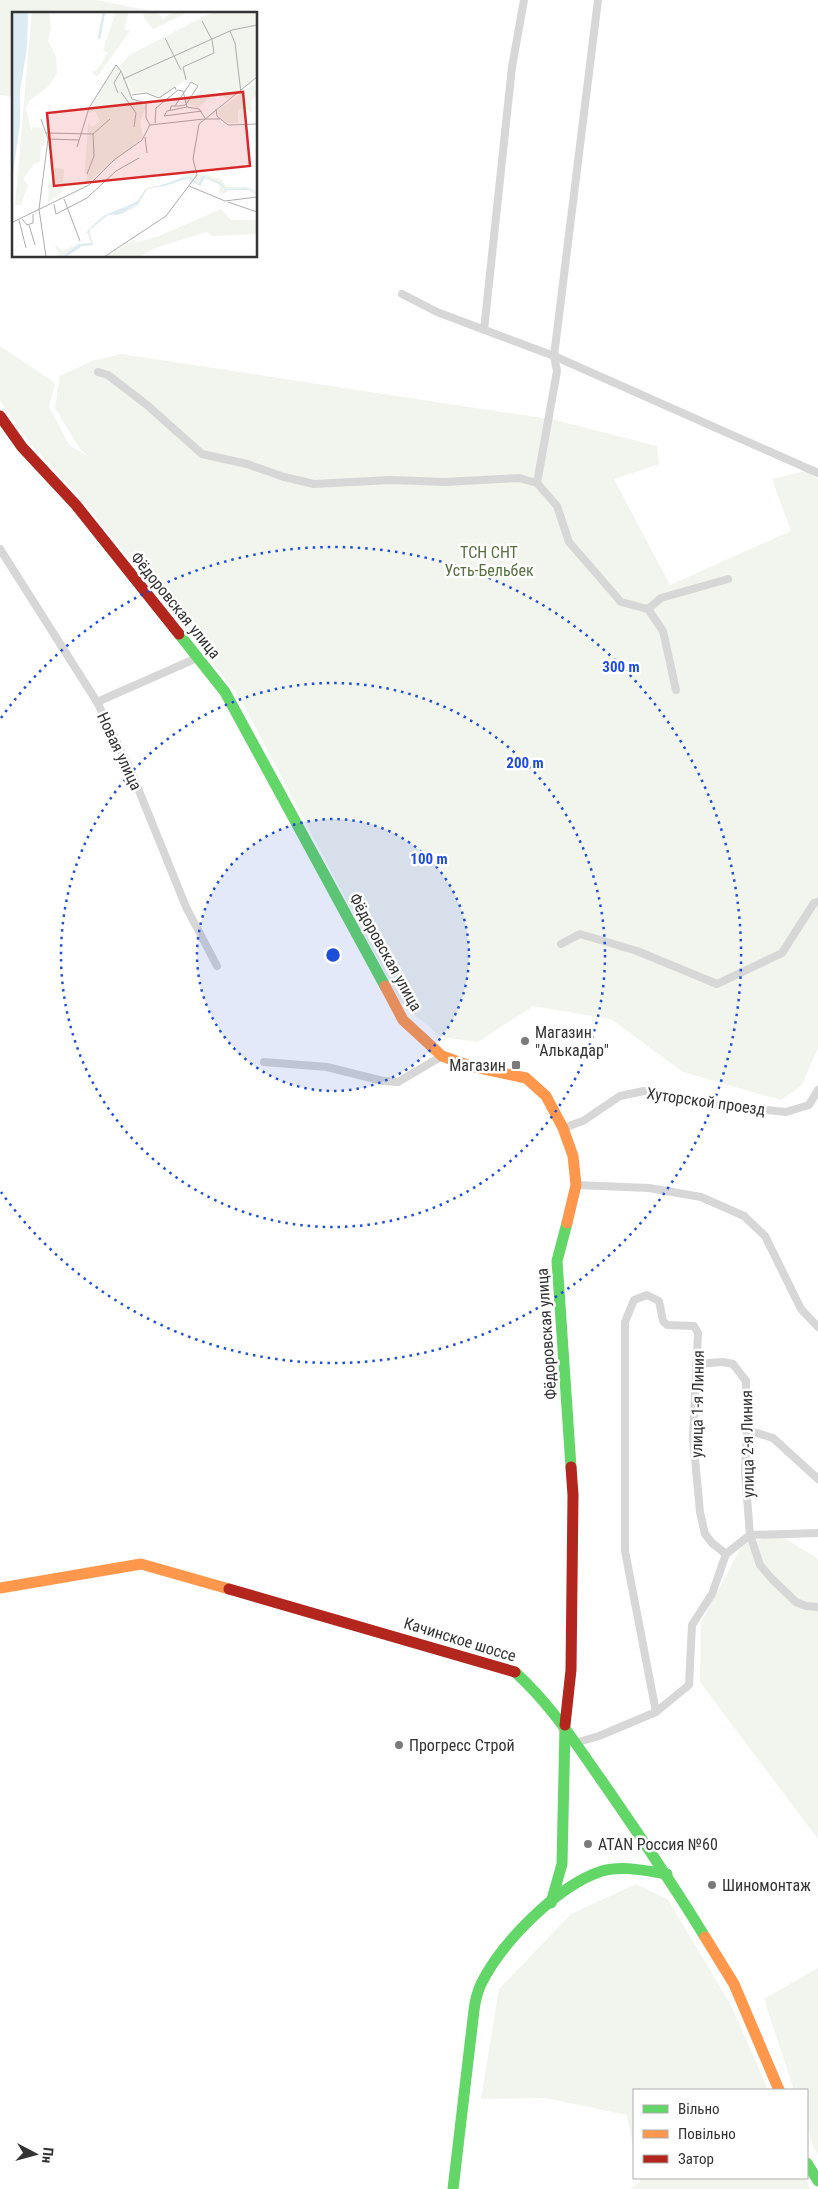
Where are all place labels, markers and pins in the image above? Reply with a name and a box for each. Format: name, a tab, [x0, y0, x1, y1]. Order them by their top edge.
centre of rings	[324, 946, 342, 964]
place label: Магазин "Алькадар"	[535, 1023, 609, 1060]
marker: Магазин "Алькадар"	[519, 1035, 531, 1047]
place label: Магазин	[449, 1056, 506, 1075]
marker: Магазин	[510, 1059, 522, 1071]
place label: Прогресс Строй	[409, 1736, 515, 1755]
marker: Прогресс Строй	[393, 1739, 405, 1751]
place label: ATAN Россия №60	[598, 1835, 718, 1854]
marker: ATAN Россия №60	[582, 1838, 594, 1850]
place label: Шиномонтаж	[722, 1876, 811, 1895]
marker: Шиномонтаж	[706, 1879, 718, 1891]

